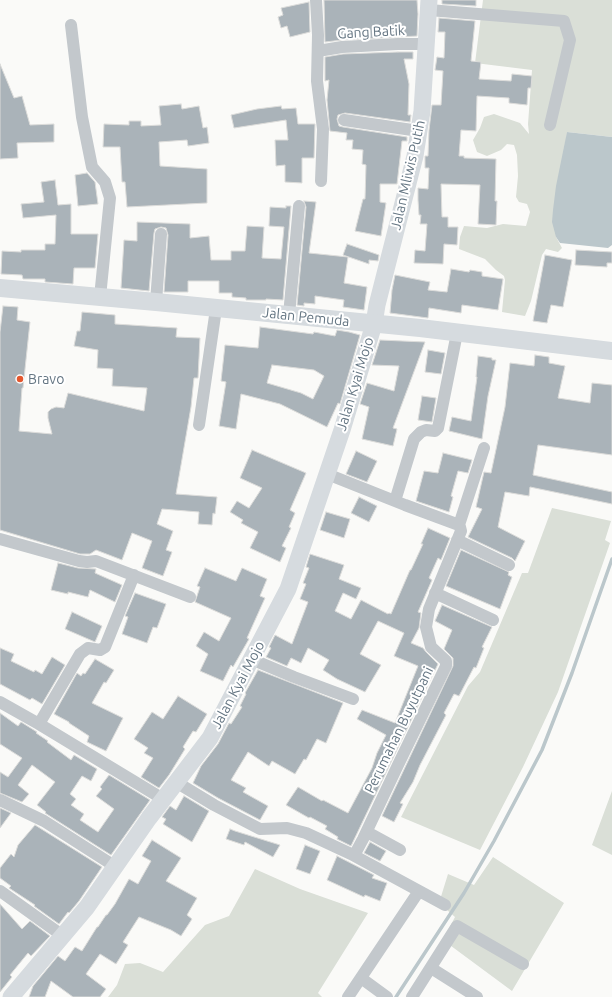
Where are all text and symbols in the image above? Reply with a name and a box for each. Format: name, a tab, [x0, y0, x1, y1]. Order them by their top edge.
street label: Gang Batik	[337, 22, 405, 42]
street label: Jalan Mliwis Putih	[387, 118, 429, 232]
street label: Jalan Pemuda	[262, 304, 350, 330]
street label: Jalan Kyai Mojo	[333, 335, 377, 433]
place label: Bravo	[28, 371, 64, 387]
marker: Bravo	[15, 374, 25, 384]
street label: Jalan Kyai Mojo	[208, 638, 268, 732]
street label: Perumahan Buyutpani	[361, 664, 437, 796]

